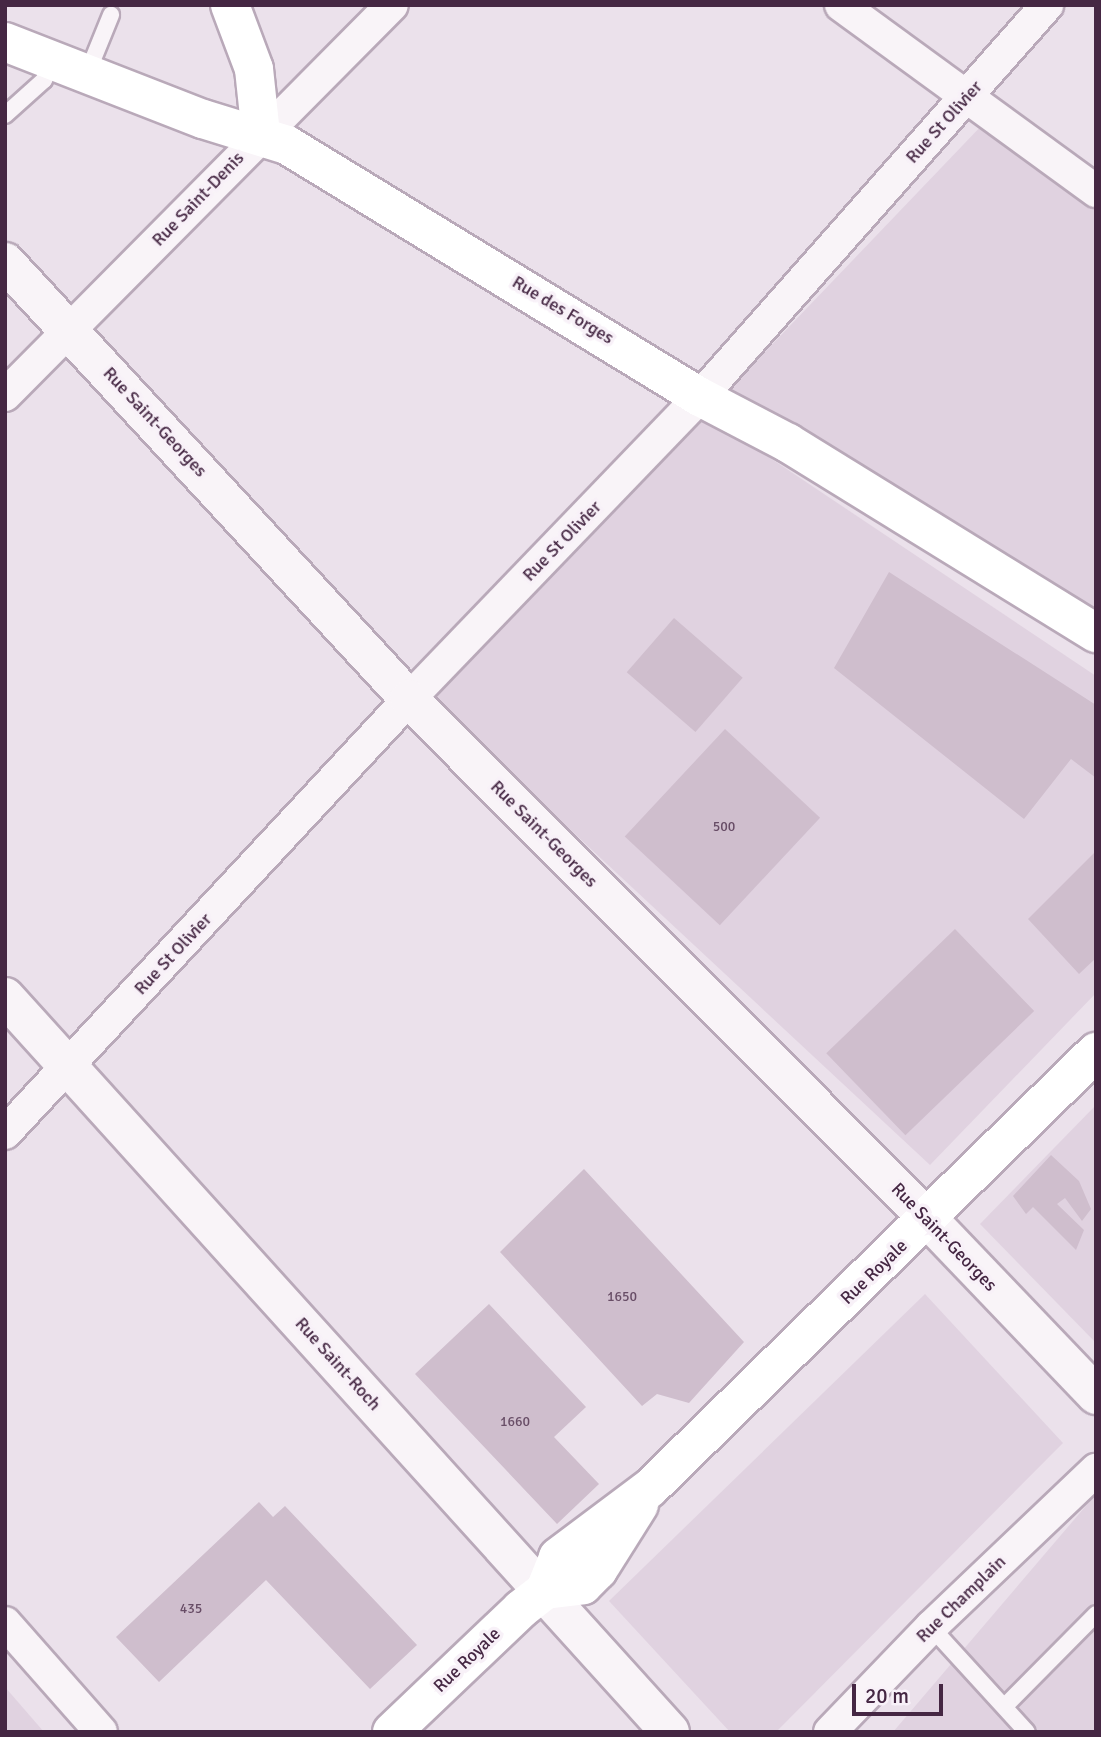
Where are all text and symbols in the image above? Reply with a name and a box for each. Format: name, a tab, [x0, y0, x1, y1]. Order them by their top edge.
street label: Rue St Olivier	[901, 76, 987, 168]
street label: Rue Saint-Denis	[148, 147, 248, 251]
street label: Rue des Forges	[508, 271, 618, 349]
street label: Rue Saint-Georges	[99, 363, 211, 481]
street label: Rue St Olivier	[518, 496, 606, 586]
street label: Rue Saint-Georges	[486, 776, 602, 892]
house number: 500	[713, 819, 735, 835]
street label: Rue St Olivier	[130, 909, 216, 999]
street label: Rue Saint-Georges	[887, 1178, 1001, 1296]
street label: Rue Royale	[836, 1235, 912, 1309]
house number: 1650	[607, 1289, 637, 1305]
street label: Rue Saint-Roch	[291, 1313, 385, 1415]
house number: 1660	[500, 1414, 530, 1430]
street label: Rue Champlain	[912, 1551, 1010, 1647]
house number: 435	[180, 1601, 202, 1617]
street label: Rue Royale	[429, 1623, 505, 1697]
scale bar	[856, 1670, 947, 1714]
text: 20 m	[865, 1683, 909, 1709]

